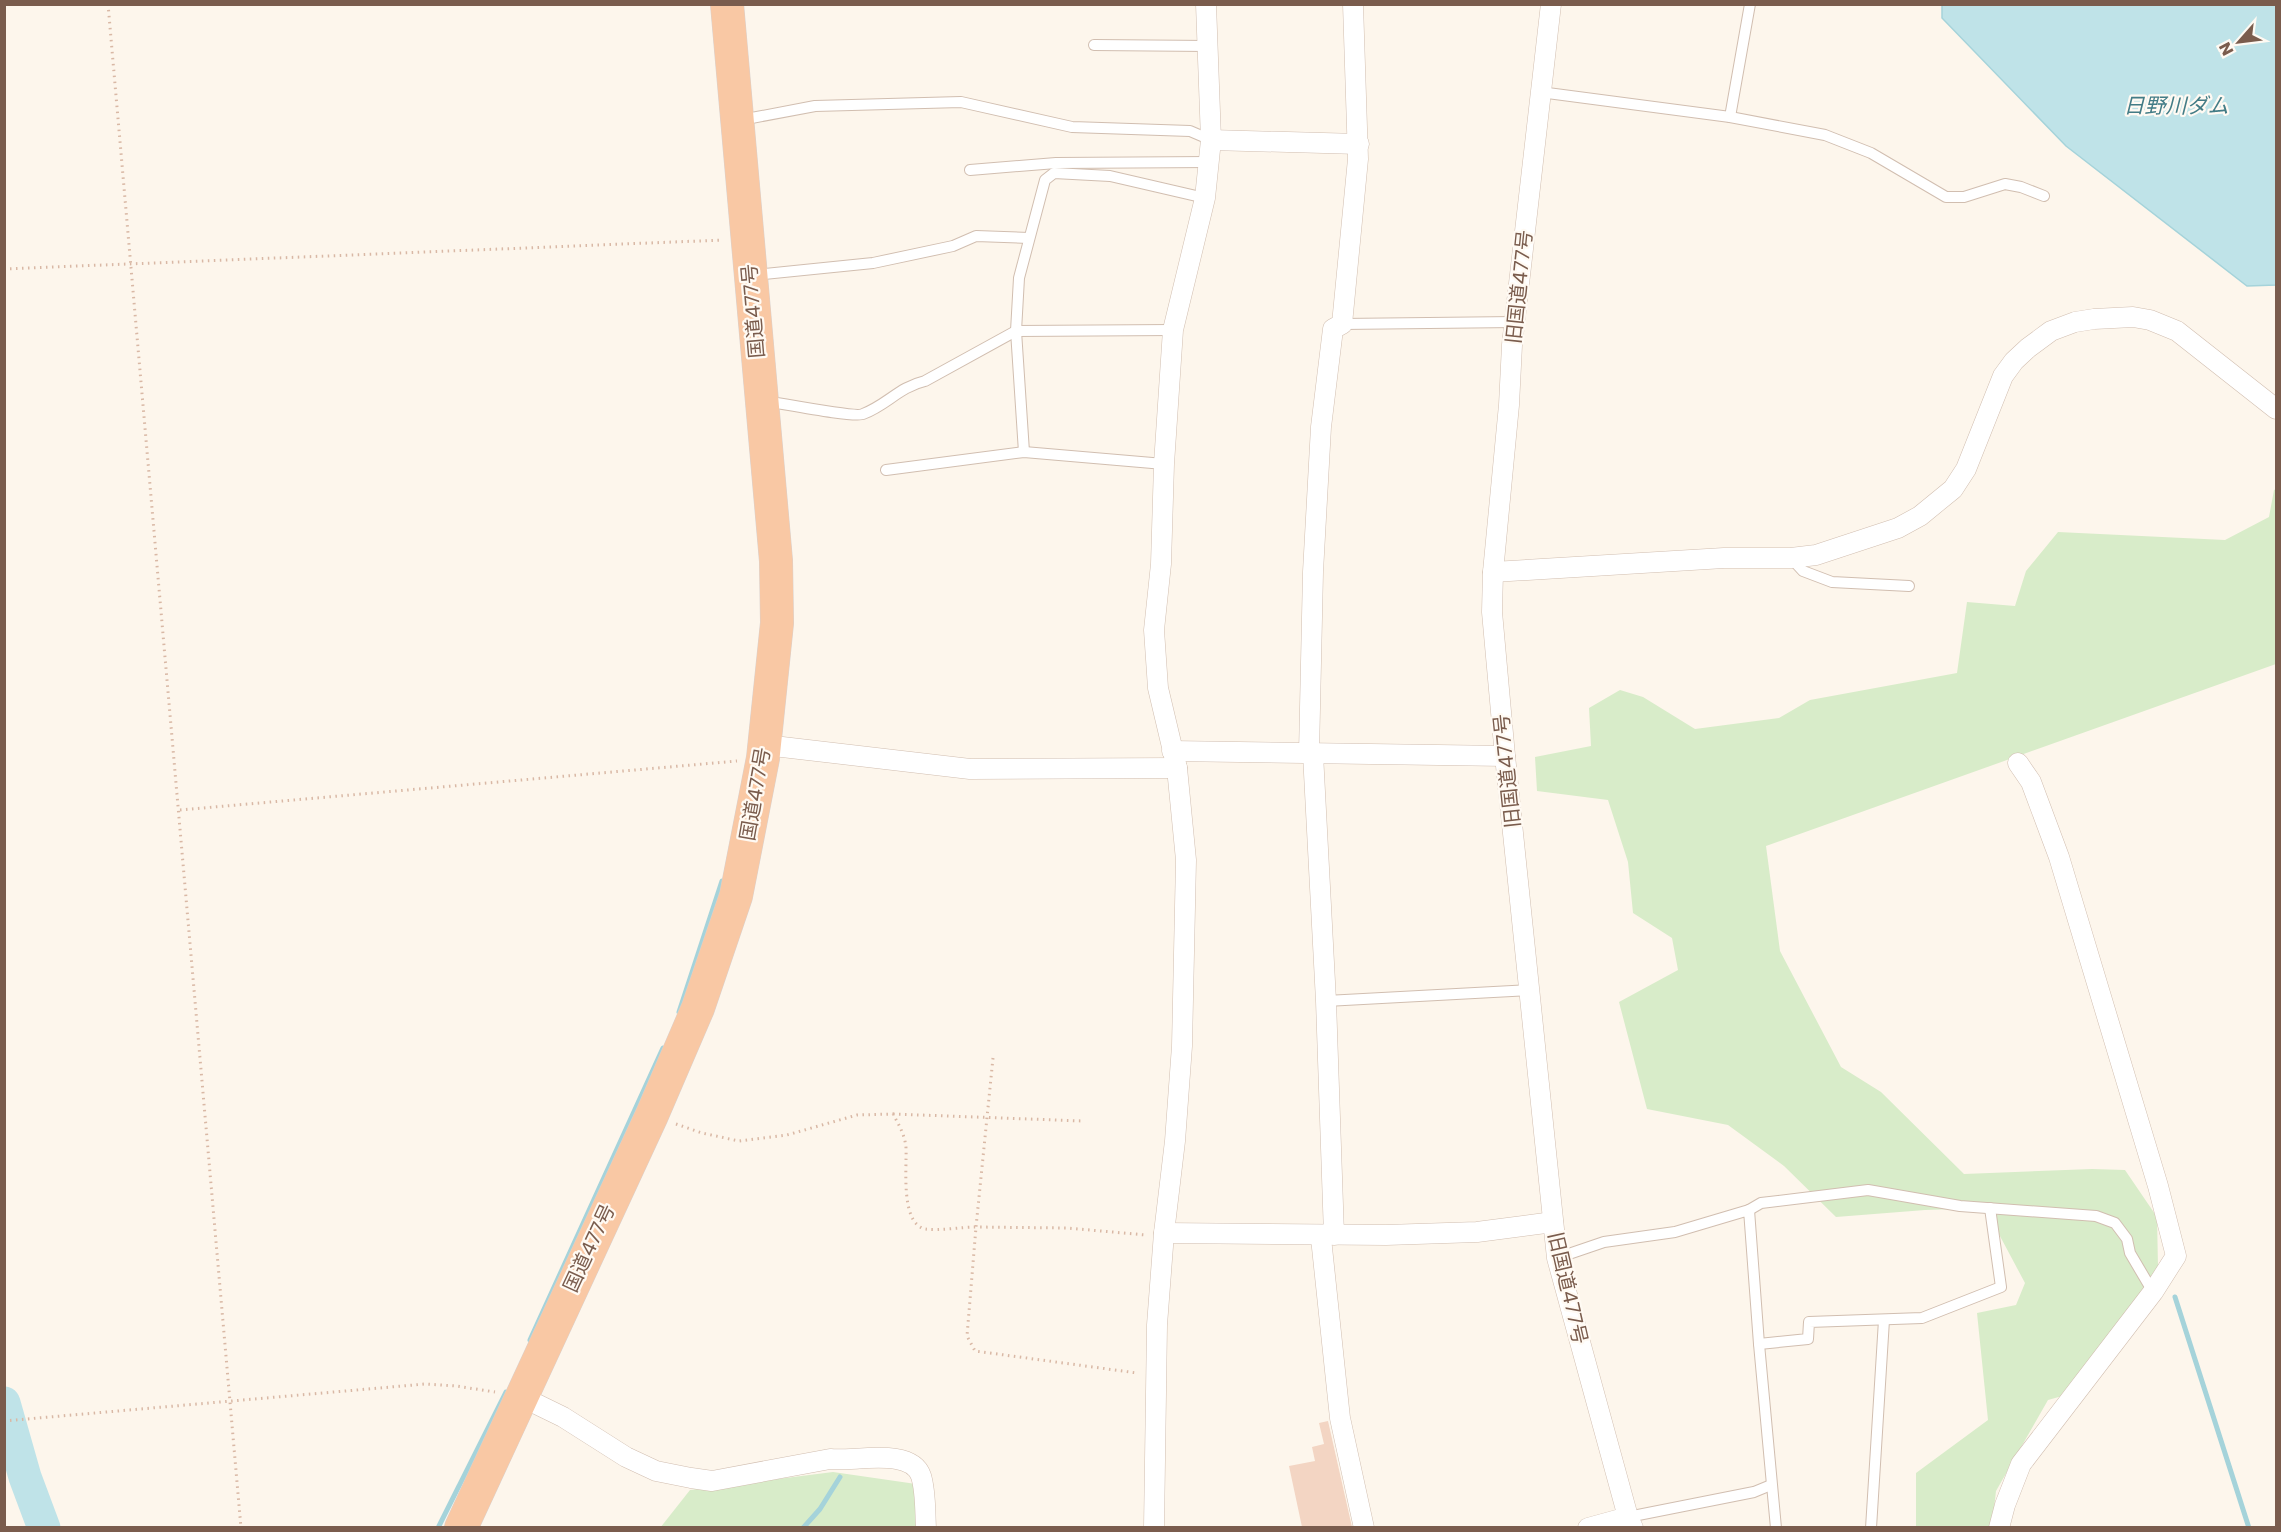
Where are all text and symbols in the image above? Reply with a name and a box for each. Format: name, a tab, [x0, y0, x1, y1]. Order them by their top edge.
north arrow	[2209, 12, 2269, 72]
text: N	[2213, 38, 2239, 60]
water label: 日野川ダム	[2124, 91, 2229, 120]
street label: 旧国道477号	[1499, 229, 1539, 345]
street label: 国道477号	[735, 263, 771, 359]
street label: 旧国道477号	[1487, 713, 1527, 829]
street label: 国道477号	[733, 745, 777, 843]
street label: 国道477号	[556, 1199, 622, 1297]
street label: 旧国道477号	[1541, 1229, 1595, 1347]

